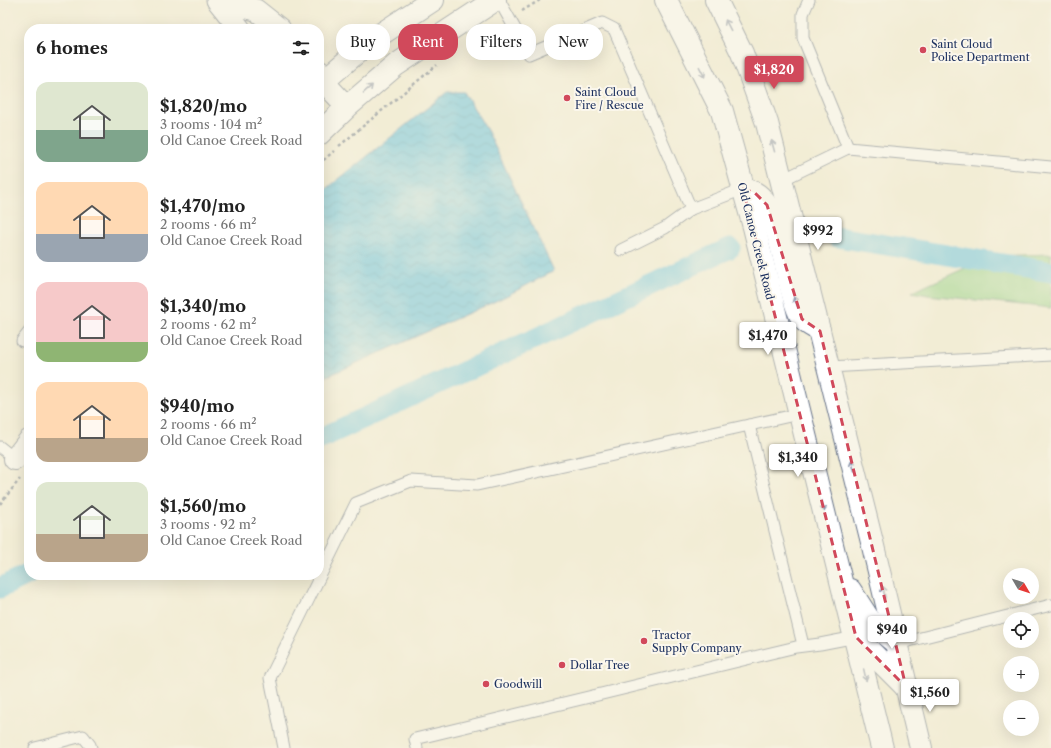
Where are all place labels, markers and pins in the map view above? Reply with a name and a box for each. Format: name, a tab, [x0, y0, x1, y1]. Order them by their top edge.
place label: Saint Cloud Police Department	[931, 37, 1030, 64]
marker: Saint Cloud Police Department	[918, 45, 928, 55]
pin: $1,820	[741, 56, 807, 90]
place label: Saint Cloud Fire / Rescue	[575, 85, 644, 112]
marker: Saint Cloud Fire / Rescue	[562, 93, 572, 103]
pin: $992	[794, 217, 842, 251]
pin: $1,470	[735, 322, 801, 356]
pin: $1,340	[765, 444, 831, 478]
pin: $940	[868, 616, 916, 650]
place label: Tractor Supply Company	[652, 628, 742, 655]
marker: Tractor Supply Company	[639, 636, 649, 646]
place label: Dollar Tree	[570, 658, 629, 672]
marker: Dollar Tree	[557, 660, 567, 670]
place label: Goodwill	[494, 677, 543, 691]
marker: Goodwill	[481, 679, 491, 689]
pin: $1,560	[897, 679, 963, 713]

